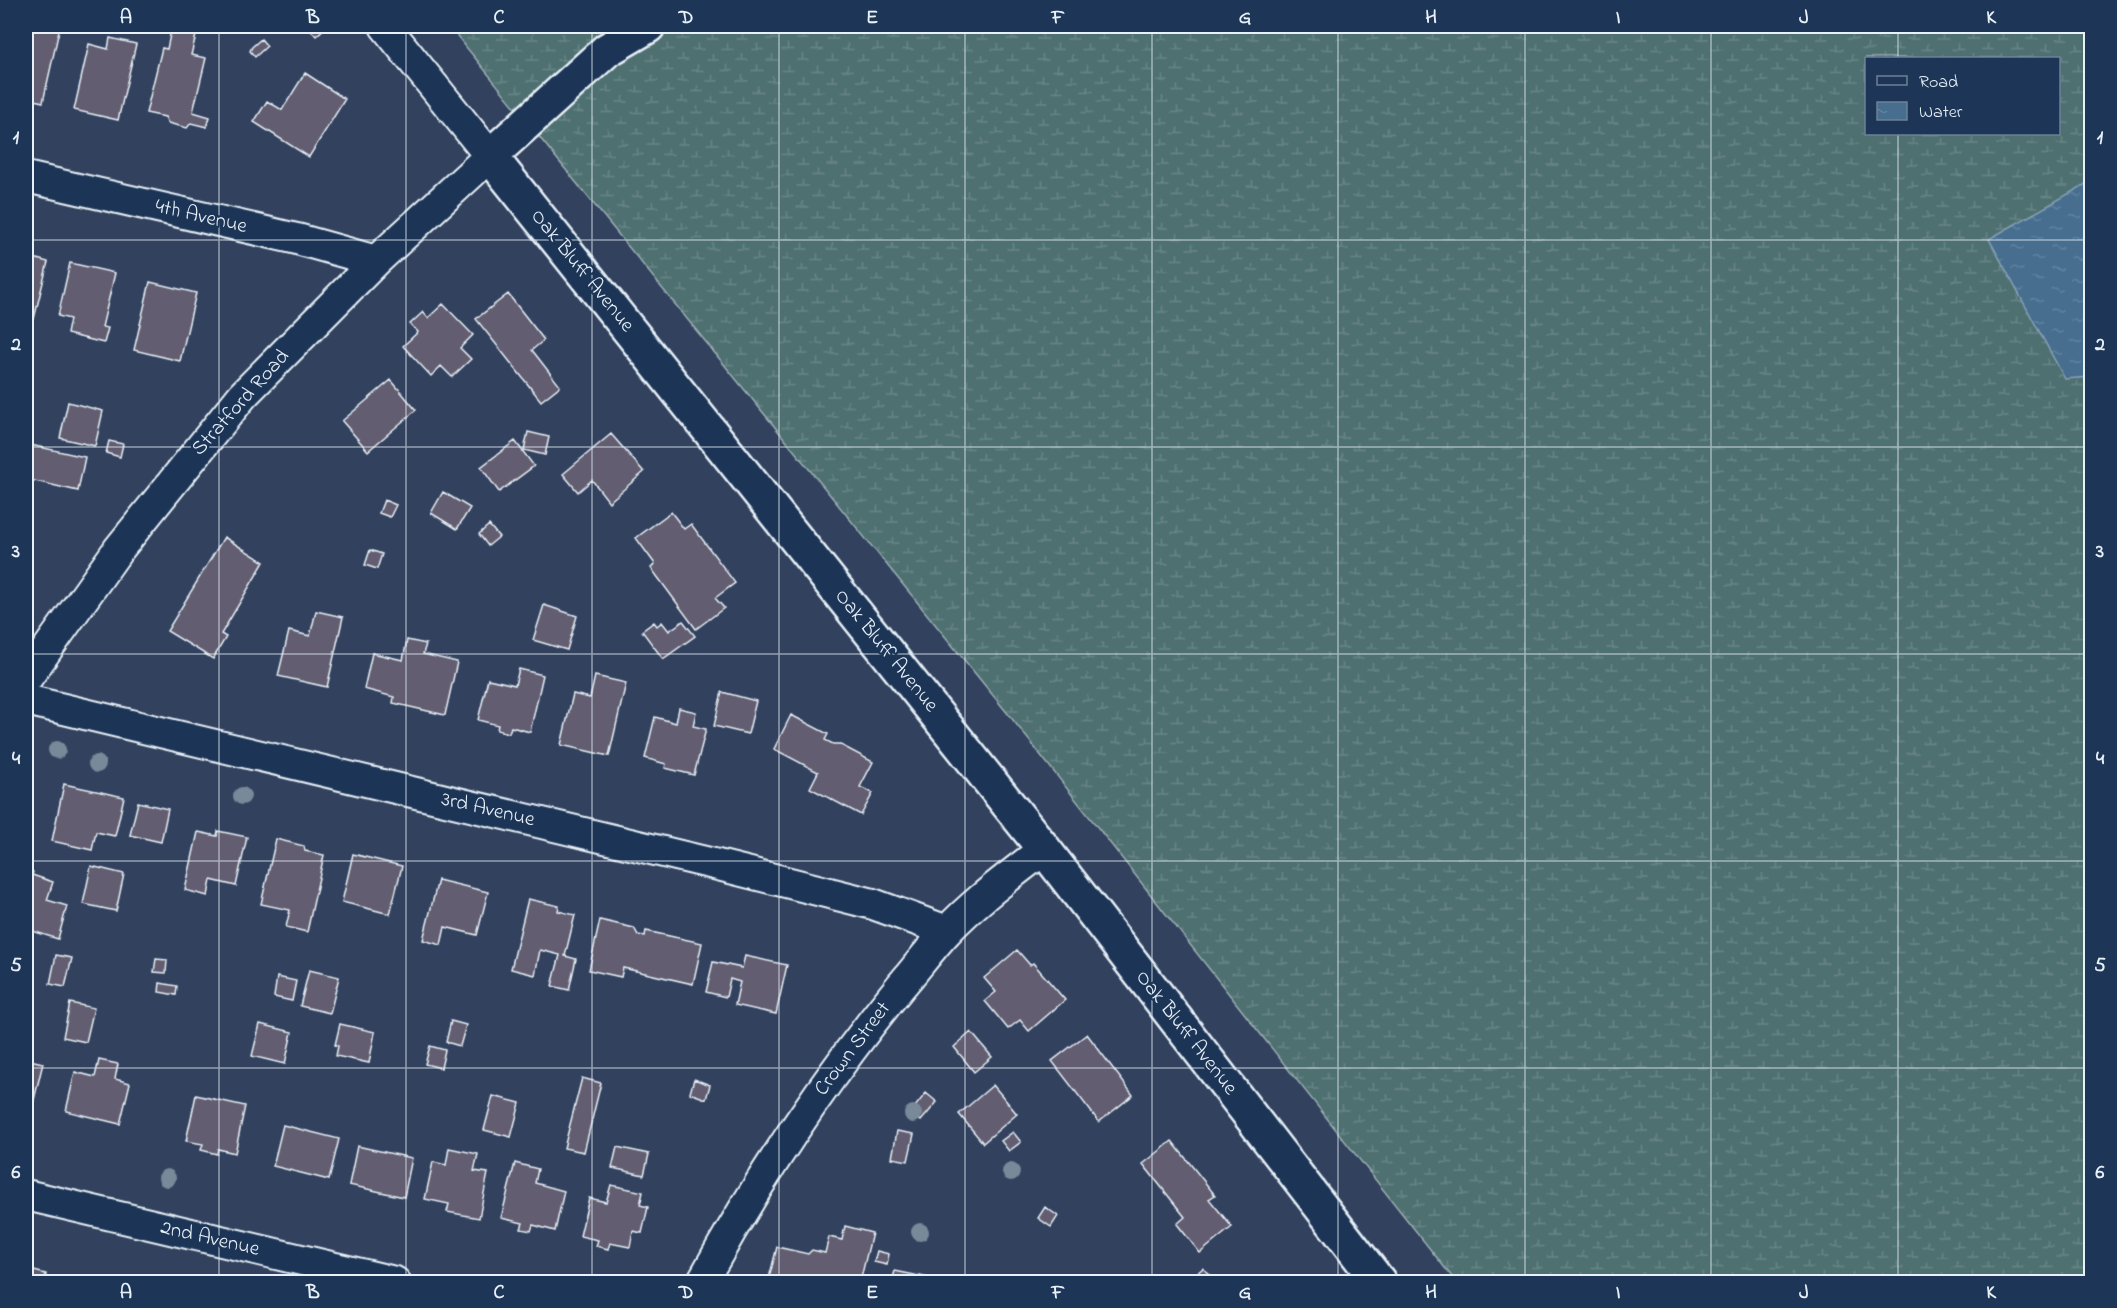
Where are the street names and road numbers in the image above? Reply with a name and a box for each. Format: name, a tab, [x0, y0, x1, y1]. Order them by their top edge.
street label: 4th Avenue	[152, 192, 251, 242]
street label: Oak Bluff Avenue	[523, 203, 642, 340]
street label: Stratford Road	[185, 343, 297, 463]
street label: Oak Bluff Avenue	[827, 583, 946, 720]
street label: 3rd Avenue	[438, 785, 538, 835]
street label: Oak Bluff Avenue	[1128, 964, 1245, 1102]
street label: Crown Street	[808, 996, 898, 1102]
street label: 2nd Avenue	[158, 1213, 263, 1265]

